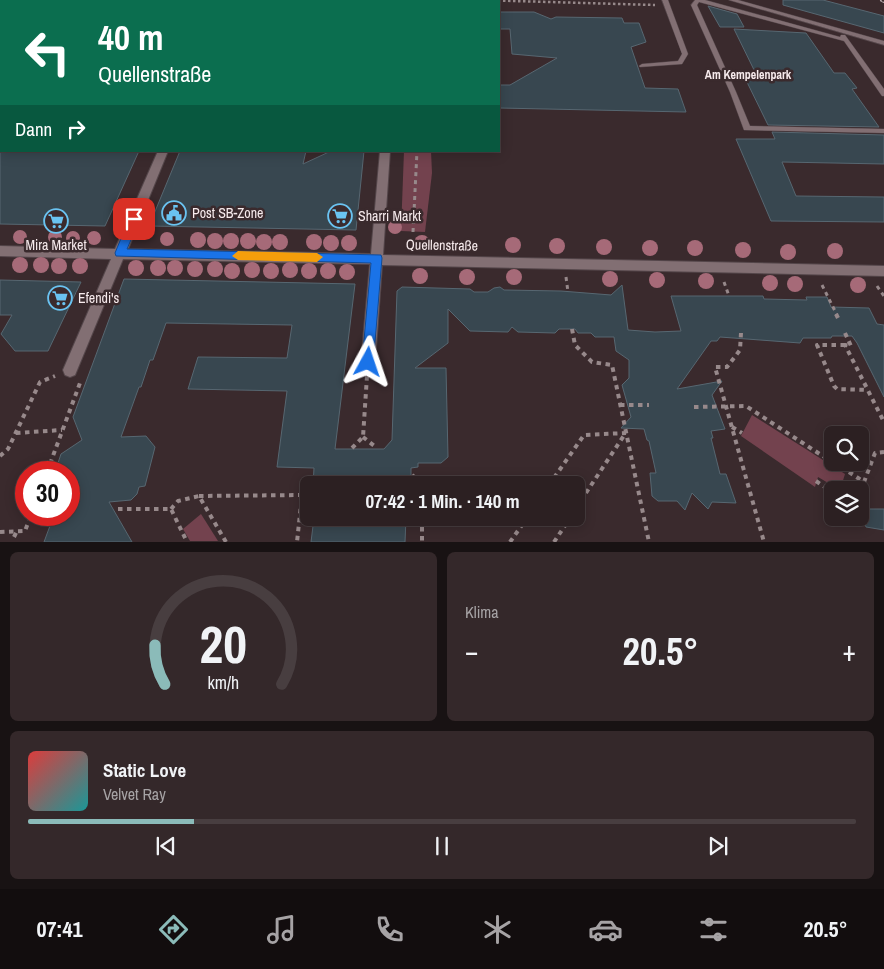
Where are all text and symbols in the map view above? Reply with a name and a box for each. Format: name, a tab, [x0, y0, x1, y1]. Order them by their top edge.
text: 40 m	[98, 14, 163, 61]
icon: left	[15, 20, 80, 85]
text: Quellenstraße	[98, 59, 211, 89]
district label: Am Kempelenpark	[705, 67, 792, 83]
icon: right	[62, 115, 90, 143]
text: Dann	[15, 116, 52, 142]
pin	[113, 198, 155, 240]
public building icon: Post SB-Zone	[161, 200, 187, 226]
supermarket icon: Sharri Markt	[327, 203, 353, 229]
place label: Post SB-Zone	[192, 204, 263, 222]
icon: arrive	[120, 205, 148, 233]
place label: Sharri Markt	[358, 207, 421, 225]
supermarket icon: Mira Market	[43, 208, 69, 234]
street label: Quellenstraße	[406, 235, 478, 255]
place label: Mira Market	[25, 236, 87, 254]
supermarket icon: Efendi's	[47, 285, 73, 311]
place label: Efendi's	[78, 289, 119, 307]
position arrow	[341, 335, 393, 387]
map controls	[824, 426, 869, 526]
button: search	[824, 426, 869, 471]
speed limit sign: 30	[15, 461, 80, 526]
button: layers	[824, 481, 869, 526]
text: 07:42 · 1 Min. · 140 m	[365, 488, 520, 514]
text: Klima	[465, 601, 499, 623]
text: 20	[200, 609, 247, 679]
text: 20.5°	[623, 626, 698, 677]
text: −	[465, 632, 478, 670]
text: +	[843, 632, 856, 670]
text: km/h	[208, 671, 239, 695]
text: Static Love	[103, 757, 186, 783]
text: Velvet Ray	[103, 783, 166, 805]
icon: previous	[152, 832, 180, 860]
icon: pause	[428, 832, 456, 860]
icon: next	[704, 832, 732, 860]
icon: directions	[156, 912, 191, 947]
icon: music	[264, 912, 299, 947]
icon: phone	[372, 912, 407, 947]
icon: climate	[480, 912, 515, 947]
icon: car	[588, 912, 623, 947]
icon: filters	[696, 912, 731, 947]
text: 07:41	[36, 914, 83, 944]
text: 20.5°	[804, 914, 847, 944]

